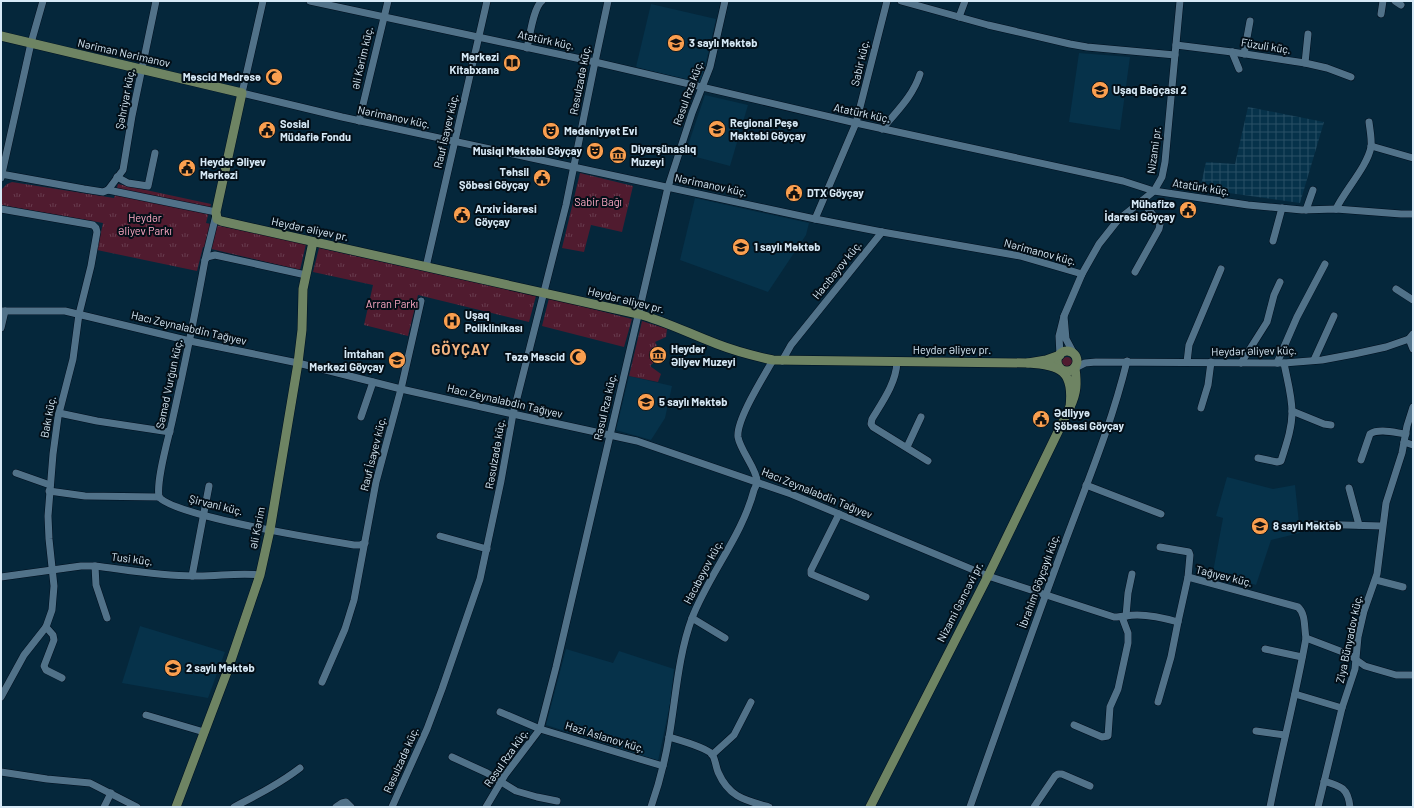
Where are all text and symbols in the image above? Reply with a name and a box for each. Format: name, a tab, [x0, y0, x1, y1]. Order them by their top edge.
street label: Əli Kərim küç.	[348, 25, 375, 91]
street label: Atatürk küç.	[517, 27, 576, 52]
school or university icon: 3 saylı Məktəb	[666, 33, 686, 53]
street label: Füzuli küç.	[1240, 35, 1292, 56]
street label: Nəriman Nərimanov	[77, 36, 172, 69]
place label: 3 saylı Məktəb	[689, 36, 757, 49]
street label: Sabir küç.	[848, 39, 871, 87]
street label: Rəsulzadə küç.	[566, 44, 593, 116]
place label: Mərkəzi Kitabxana	[450, 50, 499, 76]
library icon: Mərkəzi Kitabxana	[502, 53, 522, 73]
street label: Rəsul Rza küç.	[670, 59, 705, 127]
street label: Şəhriyar küç.	[112, 67, 137, 130]
mosque icon: Məscid Mədrəsə	[264, 67, 284, 87]
place label: Məscid Mədrəsə	[183, 70, 261, 83]
school or university icon: Uşaq Bağçası 2	[1090, 80, 1110, 100]
place label: Uşaq Bağçası 2	[1113, 83, 1187, 96]
street label: Rauf İsayev küç.	[430, 92, 460, 169]
street label: Atatürk küç.	[833, 100, 892, 125]
street label: Nərimanov küç.	[357, 102, 432, 131]
place label: Regional Peşə Məktəbi Göyçay	[730, 116, 806, 142]
place label: Sosial Müdafiə Fondu	[280, 117, 351, 143]
school or university icon: Regional Peşə Məktəbi Göyçay	[707, 119, 727, 139]
public building icon: Sosial Müdafiə Fondu	[257, 120, 277, 140]
theatre icon: Mədəniyyət Evi	[541, 121, 561, 141]
place label: Mədəniyyət Evi	[564, 124, 637, 137]
street label: Nizami pr.	[1144, 125, 1163, 174]
theatre icon: Musiqi Məktəbi Göyçay	[585, 141, 605, 161]
place label: Diyarşünaslıq Muzeyi	[631, 142, 696, 168]
place label: Musiqi Məktəbi Göyçay	[473, 144, 582, 157]
museum icon: Diyarşünaslıq Muzeyi	[608, 145, 628, 165]
place label: Heydər Əliyev Mərkəzi	[200, 155, 266, 181]
public building icon: Heydər Əliyev Mərkəzi	[177, 158, 197, 178]
place label: Təhsil Şöbəsi Göyçay	[459, 165, 529, 191]
public building icon: Təhsil Şöbəsi Göyçay	[532, 168, 552, 188]
street label: Nərimanov küç.	[674, 170, 749, 199]
street label: Atatürk küç.	[1172, 176, 1231, 197]
public building icon: DTX Göyçay	[784, 183, 804, 203]
place label: DTX Göyçay	[807, 186, 864, 199]
park label: Sabir Bağı	[574, 195, 622, 208]
place label: Mühafizə İdarəsi Göyçay	[1105, 197, 1175, 223]
public building icon: Mühafizə İdarəsi Göyçay	[1178, 200, 1198, 220]
place label: Arxiv İdarəsi Göyçay	[475, 202, 537, 228]
public building icon: Arxiv İdarəsi Göyçay	[452, 205, 472, 225]
park label: Heydər Əliyev Parkı	[118, 211, 172, 237]
street label: Heydər Əliyev pr.	[270, 214, 350, 243]
street label: Nərimanov küç.	[1003, 236, 1077, 267]
school or university icon: 1 saylı Məktəb	[731, 237, 751, 257]
street label: Hacıbəyov küç.	[809, 238, 864, 301]
place label: 1 saylı Məktəb	[754, 240, 820, 253]
street label: Heydər Əliyev pr.	[586, 284, 666, 315]
park label: Arran Parkı	[366, 297, 418, 310]
street label: Hacı Zeynalabdin Tağıyev	[130, 308, 248, 347]
place label: Uşaq Poliklinikası	[465, 308, 523, 334]
hospital icon: Uşaq Poliklinikası	[442, 311, 462, 331]
street label: Səməd Vurğun küç.	[153, 338, 184, 430]
district label: GÖYÇAY	[431, 340, 491, 358]
place label: Heydər Əliyev Muzeyi	[671, 342, 736, 368]
street label: Heydər Əliyev pr.	[913, 343, 991, 356]
street label: Heydər Əliyev küç.	[1211, 343, 1297, 358]
museum icon: Heydər Əliyev Muzeyi	[648, 345, 668, 365]
place label: İmtahan Mərkəzi Göyçay	[309, 347, 384, 373]
mosque icon: Təzə Məscid	[568, 347, 588, 367]
school or university icon: İmtahan Mərkəzi Göyçay	[387, 350, 407, 370]
place label: Təzə Məscid	[505, 350, 565, 363]
street label: Rəsul Rza küç.	[591, 372, 618, 441]
street label: Hacı Zeynalabdin Tağıyev	[446, 381, 564, 420]
school or university icon: 5 saylı Məktəb	[636, 392, 656, 412]
street label: Bakı küç.	[37, 395, 58, 439]
place label: 5 saylı Məktəb	[659, 395, 727, 408]
place label: Ədliyyə Şöbəsi Göyçay	[1054, 406, 1125, 432]
public building icon: Ədliyyə Şöbəsi Göyçay	[1031, 409, 1051, 429]
street label: Rauf İsayev küç.	[356, 415, 388, 492]
street label: Rəsulzadə küç.	[482, 418, 507, 490]
street label: Hacı Zeynalabdin Tağıyev	[760, 464, 874, 521]
street label: Şirvani küç.	[188, 492, 244, 517]
street label: Əli Kərim	[246, 506, 267, 550]
school or university icon: 8 saylı Məktəb	[1250, 516, 1270, 536]
place label: 8 saylı Məktəb	[1273, 519, 1341, 532]
street label: İbrahim Göyçaylı küç.	[1015, 532, 1062, 630]
street label: Hacıbəyov küç.	[680, 537, 725, 606]
street label: Tusi küç.	[110, 549, 154, 568]
street label: Nizami Gəncəvi pr.	[934, 560, 985, 644]
street label: Tağıyev küç.	[1194, 562, 1254, 589]
street label: Ziya Bünyadov küç.	[1333, 594, 1364, 684]
school or university icon: 2 saylı Məktəb	[163, 658, 183, 678]
place label: 2 saylı Məktəb	[186, 661, 255, 674]
street label: Həzi Aslanov küç.	[564, 718, 646, 755]
street label: Rəsulzadə küç.	[380, 725, 421, 795]
street label: Rəsul Rza küç.	[481, 726, 530, 789]

